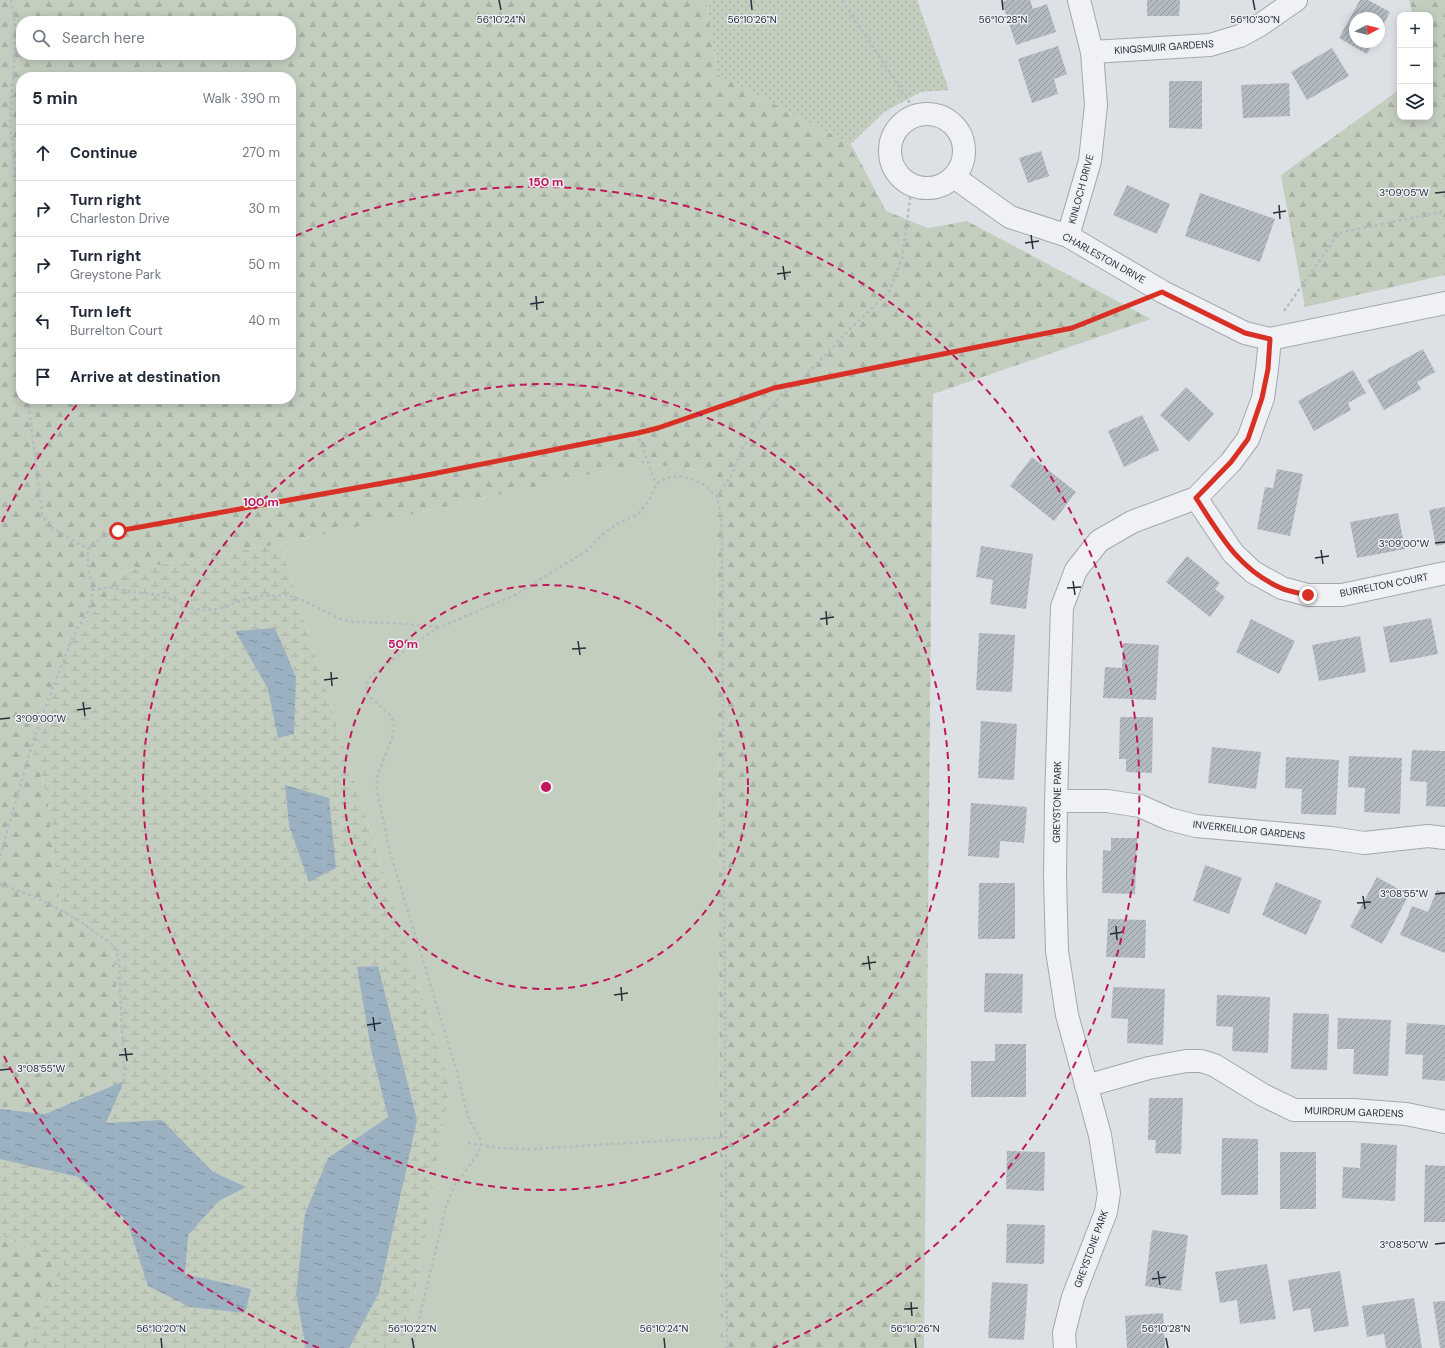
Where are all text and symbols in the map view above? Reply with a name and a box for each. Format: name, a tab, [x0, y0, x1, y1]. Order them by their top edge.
north arrow	[1349, 12, 1385, 48]
map controls	[1397, 12, 1433, 120]
button: +	[1397, 12, 1433, 48]
text: 56°10'24"N	[477, 13, 526, 26]
text: 56°10'26"N	[727, 13, 777, 26]
text: 56°10'28"N	[979, 13, 1028, 26]
text: 56°10'30"N	[1230, 13, 1280, 26]
search box	[16, 16, 296, 60]
icon: search	[30, 27, 52, 49]
text: Search here	[62, 28, 145, 48]
street label: KINGSMUIR GARDENS	[1114, 37, 1214, 57]
button: −	[1397, 48, 1433, 84]
button: layers	[1397, 84, 1433, 120]
text: 5 min	[32, 87, 78, 109]
text: Walk · 390 m	[203, 90, 280, 107]
icon: ahead	[32, 142, 54, 164]
text: Continue	[70, 143, 138, 163]
text: 270 m	[242, 144, 280, 161]
street label: KINLOCH DRIVE	[1065, 152, 1097, 225]
text: 150 m	[529, 174, 563, 190]
text: 3°09'05"W	[1379, 186, 1429, 199]
text: Turn right	[70, 190, 141, 210]
icon: right	[32, 198, 54, 220]
text: 30 m	[248, 200, 280, 217]
text: Charleston Drive	[70, 210, 170, 227]
street label: CHARLESTON DRIVE	[1060, 230, 1148, 286]
text: Turn right	[70, 246, 141, 266]
icon: right	[32, 254, 54, 276]
text: 50 m	[248, 256, 280, 273]
text: Greystone Park	[70, 266, 161, 283]
text: Turn left	[70, 302, 131, 322]
icon: left	[32, 310, 54, 332]
text: 40 m	[248, 312, 280, 329]
text: Burrelton Court	[70, 322, 163, 339]
icon: arrive	[32, 366, 54, 388]
text: Arrive at destination	[70, 367, 221, 387]
text: 100 m	[243, 494, 279, 510]
route start	[109, 522, 127, 540]
text: 3°09'00"W	[1379, 537, 1429, 550]
street label: BURRELTON COURT	[1339, 570, 1430, 600]
route end	[1299, 586, 1317, 604]
text: 50 m	[388, 636, 418, 652]
text: 3°09'00"W	[16, 712, 66, 725]
street label: GREYSTONE PARK	[1050, 761, 1064, 843]
centre of rings	[539, 780, 553, 794]
street label: INVERKEILLOR GARDENS	[1192, 818, 1306, 842]
text: 3°08'55"W	[1380, 887, 1428, 900]
text: 3°08'55"W	[17, 1062, 65, 1075]
street label: MUIRDRUM GARDENS	[1304, 1104, 1404, 1120]
street label: GREYSTONE PARK	[1071, 1208, 1111, 1290]
text: 3°08'50"W	[1379, 1238, 1429, 1251]
text: 56°10'20"N	[136, 1322, 186, 1335]
text: 56°10'22"N	[388, 1322, 436, 1335]
text: 56°10'24"N	[640, 1322, 689, 1335]
text: 56°10'26"N	[890, 1322, 940, 1335]
text: 56°10'28"N	[1142, 1322, 1191, 1335]

